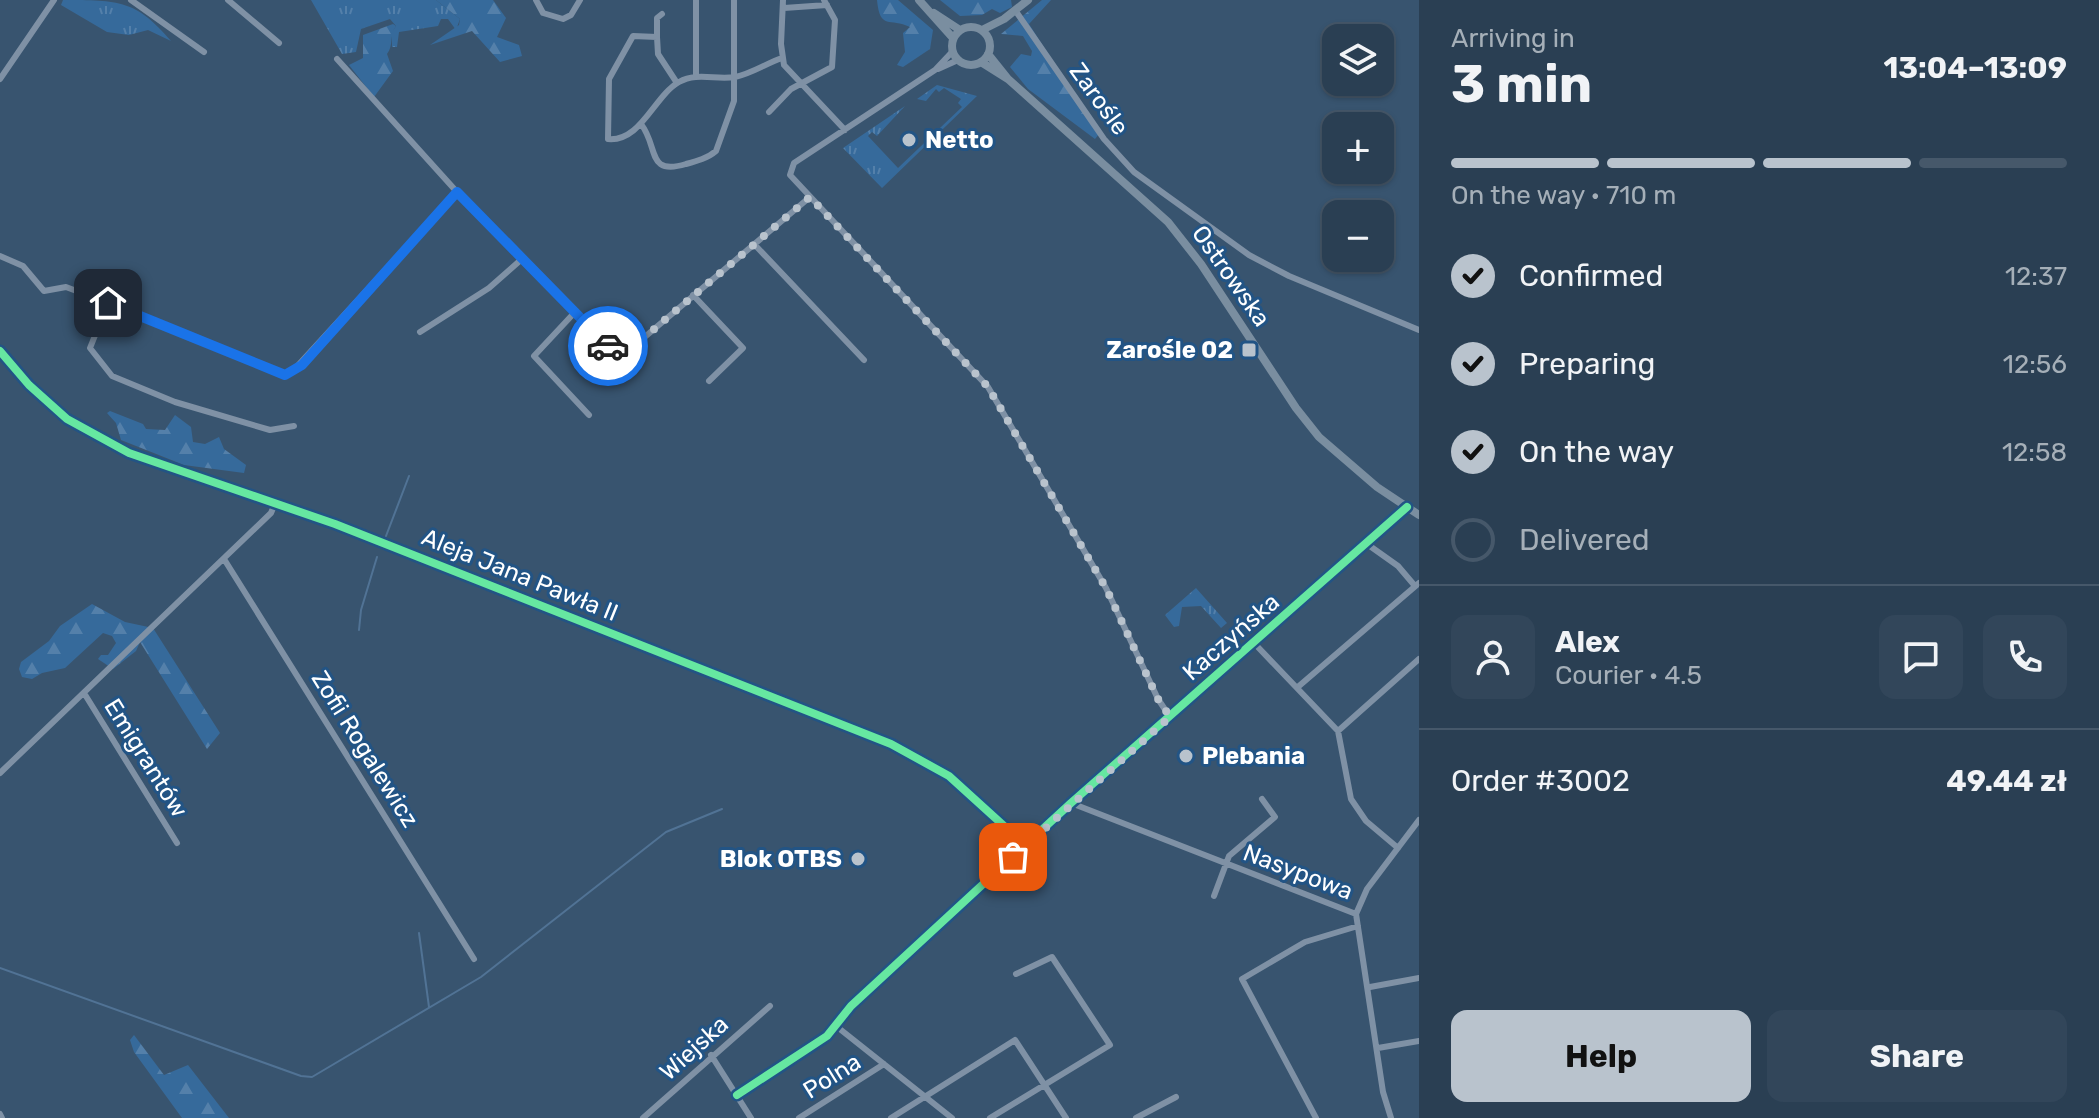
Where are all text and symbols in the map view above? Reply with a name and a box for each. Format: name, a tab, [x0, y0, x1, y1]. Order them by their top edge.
text: Arriving in	[1451, 23, 1575, 54]
map controls	[1322, 24, 1394, 272]
button: layers	[1322, 24, 1394, 96]
text: 13:04–13:09	[1883, 50, 2067, 86]
text: 3 min	[1451, 53, 1592, 115]
street label: Zarośle	[1064, 58, 1134, 140]
button: +	[1322, 112, 1394, 184]
place label: Netto	[925, 126, 994, 154]
marker: Netto	[900, 131, 918, 149]
text: On the way · 710 m	[1451, 180, 1676, 211]
button: −	[1322, 200, 1394, 272]
street label: Ostrowska	[1186, 220, 1276, 332]
icon: check	[1451, 254, 1495, 298]
text: Confirmed	[1519, 258, 1663, 294]
text: 12:37	[2005, 261, 2067, 292]
pin	[74, 269, 142, 337]
icon: home	[86, 281, 130, 325]
courier	[568, 306, 648, 386]
icon: car	[586, 324, 630, 368]
place label: Zarośle 02	[1106, 336, 1233, 364]
marker: Zarośle 02	[1240, 341, 1258, 359]
icon: check	[1451, 342, 1495, 386]
text: Preparing	[1519, 346, 1655, 382]
text: 12:56	[2003, 349, 2067, 380]
icon: check	[1451, 430, 1495, 474]
text: On the way	[1519, 434, 1674, 470]
text: 12:58	[2002, 437, 2067, 468]
text: Delivered	[1519, 522, 1650, 558]
street label: Aleja Jana Pawła II	[418, 523, 622, 627]
street label: Kaczyńska	[1177, 588, 1285, 686]
button: person	[1451, 615, 1535, 699]
button: chat	[1879, 615, 1963, 699]
button: phone	[1983, 615, 2067, 699]
text: Alex	[1555, 624, 1620, 660]
text: Courier · 4.5	[1555, 660, 1702, 691]
street label: Zofii Rogalewicz	[306, 666, 424, 832]
street label: Emigrantów	[98, 693, 194, 823]
place label: Plebania	[1202, 742, 1305, 770]
marker: Plebania	[1177, 747, 1195, 765]
text: Order #3002	[1451, 763, 1630, 799]
text: 49.44 zł	[1946, 763, 2067, 799]
pin	[979, 823, 1047, 891]
icon: bag	[991, 835, 1035, 879]
street label: Nasypowa	[1239, 838, 1357, 906]
place label: Blok OTBS	[720, 845, 842, 873]
marker: Blok OTBS	[849, 850, 867, 868]
street label: Wiejska	[654, 1010, 734, 1086]
button: Help	[1451, 1010, 1751, 1102]
button: Share	[1767, 1010, 2067, 1102]
street label: Polna	[798, 1048, 866, 1104]

